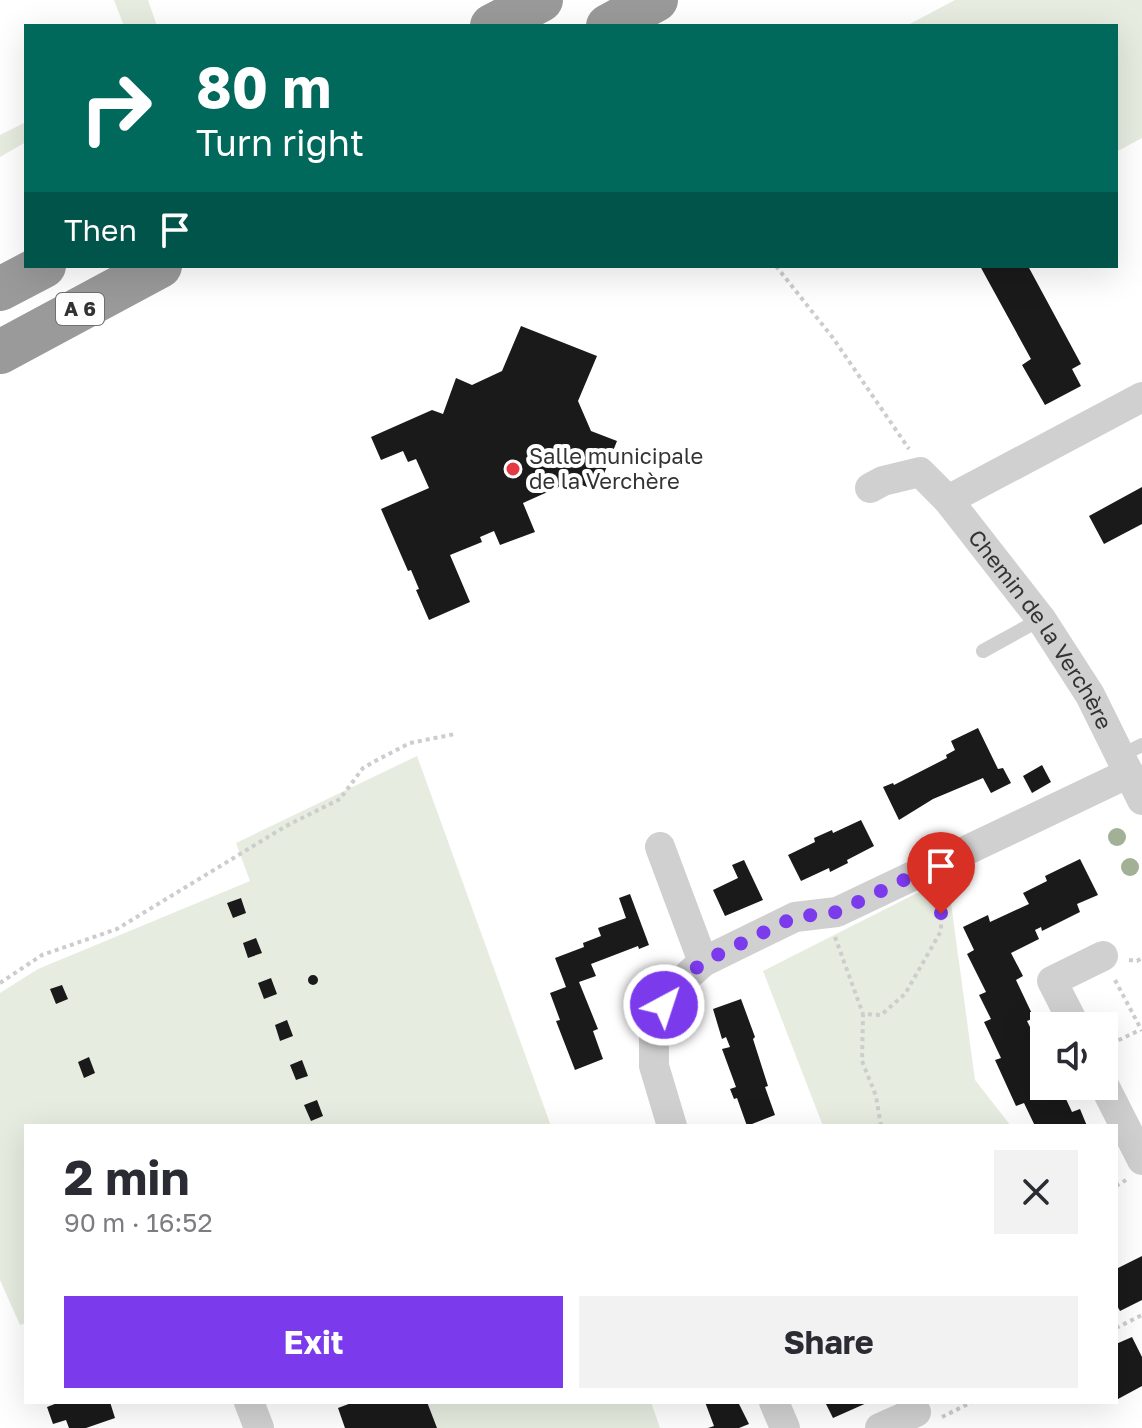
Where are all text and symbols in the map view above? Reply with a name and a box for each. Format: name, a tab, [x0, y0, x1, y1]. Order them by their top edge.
text: 80 m	[196, 53, 331, 120]
icon: right	[64, 56, 168, 160]
text: Turn right	[196, 121, 364, 164]
icon: arrive	[153, 208, 197, 252]
text: Then	[64, 212, 137, 248]
road number: A 6	[56, 293, 104, 325]
place label: Salle municipale de la Verchère	[529, 442, 703, 494]
marker: Salle municipale de la Verchère	[504, 460, 522, 478]
street label: Chemin de la Verchère	[963, 524, 1119, 733]
pin	[907, 832, 975, 914]
icon: arrive	[919, 844, 963, 888]
position arrow	[622, 963, 706, 1047]
map controls	[1030, 1012, 1118, 1100]
button: sound	[1030, 1012, 1118, 1100]
text: 2 min	[64, 1148, 189, 1206]
button: close	[994, 1150, 1078, 1234]
text: 90 m · 16:52	[64, 1207, 212, 1238]
button: Exit	[64, 1296, 563, 1388]
button: Share	[579, 1296, 1078, 1388]

